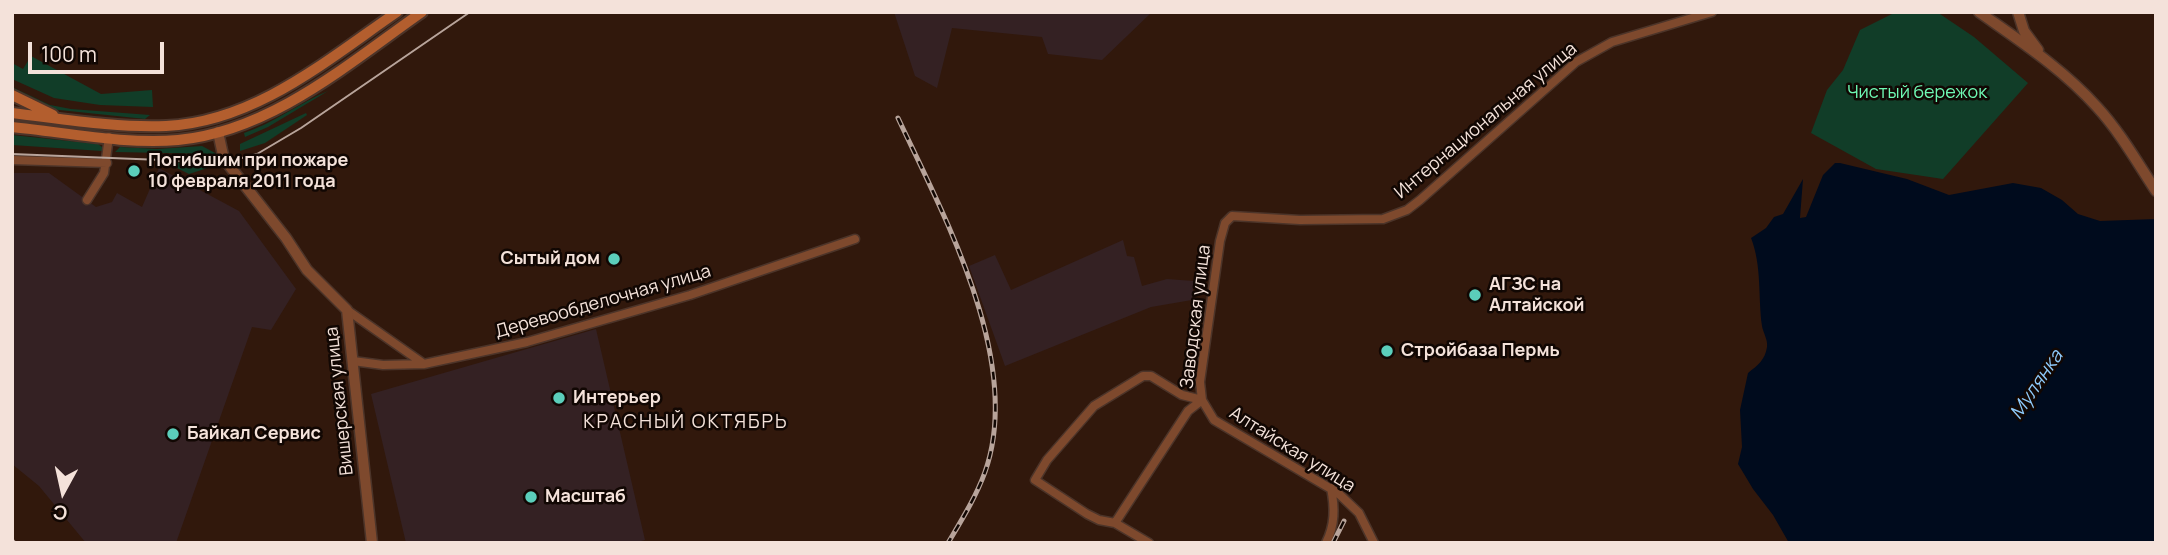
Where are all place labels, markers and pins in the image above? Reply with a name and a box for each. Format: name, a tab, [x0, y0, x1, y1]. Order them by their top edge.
place label: Погибшим при пожаре 10 февраля 2011 года	[148, 150, 348, 192]
marker: Погибшим при пожаре 10 февраля 2011 года	[126, 163, 142, 179]
place label: Сытый дом	[500, 248, 600, 270]
marker: Сытый дом	[606, 251, 622, 267]
place label: АГЗС на Алтайской	[1489, 274, 1585, 316]
marker: АГЗС на Алтайской	[1467, 287, 1483, 303]
place label: Стройбаза Пермь	[1401, 340, 1560, 362]
marker: Стройбаза Пермь	[1379, 343, 1395, 359]
place label: Интерьер	[573, 387, 661, 409]
marker: Интерьер	[551, 390, 567, 406]
place label: Байкал Сервис	[187, 423, 321, 445]
marker: Байкал Сервис	[165, 426, 181, 442]
place label: Масштаб	[545, 486, 626, 508]
marker: Масштаб	[523, 489, 539, 505]

